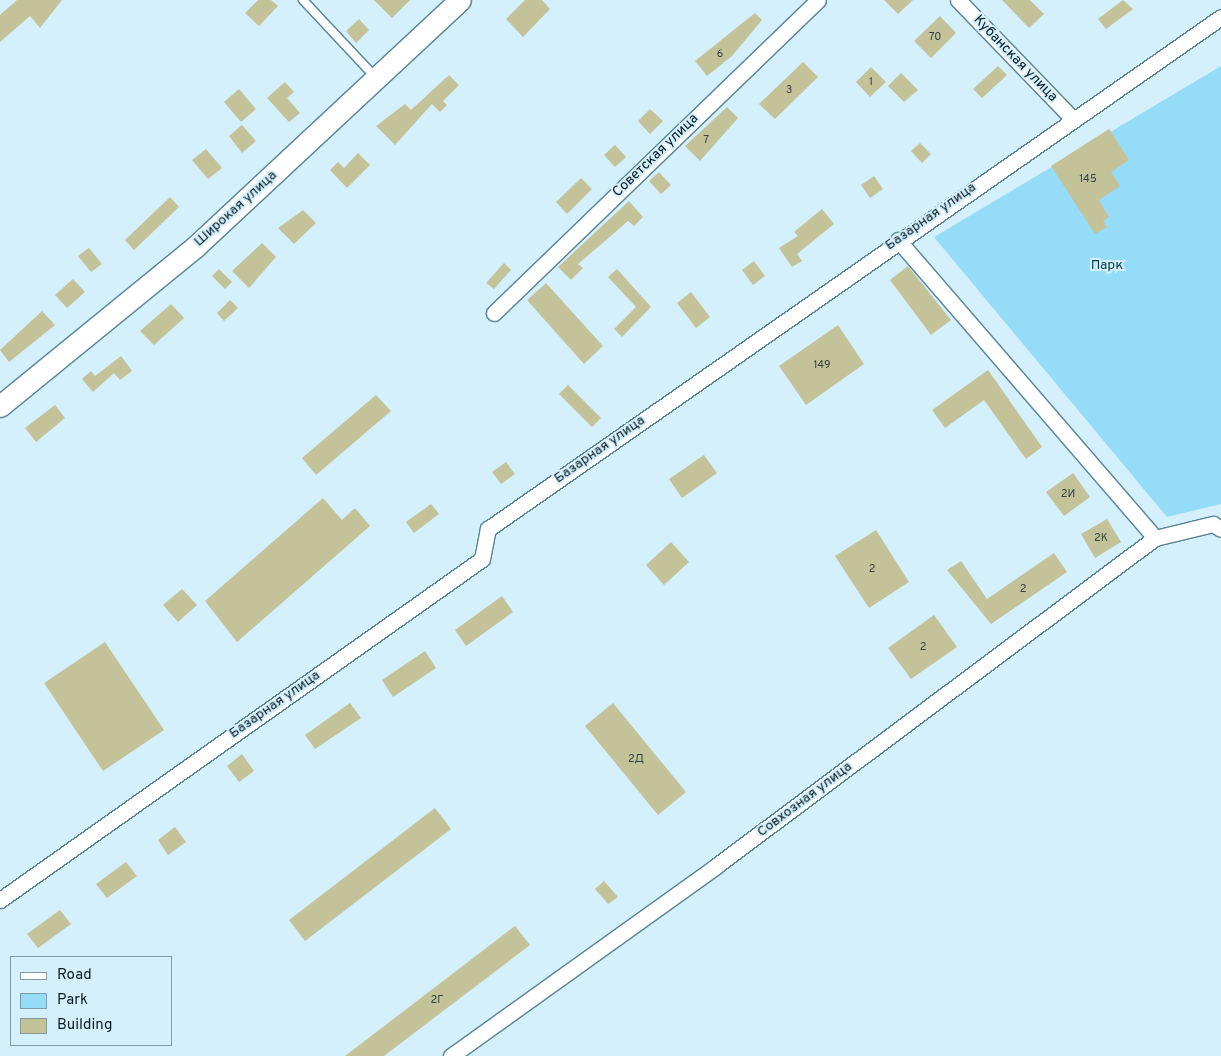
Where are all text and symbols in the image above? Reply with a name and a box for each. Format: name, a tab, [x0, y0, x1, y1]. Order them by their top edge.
street label: Кубанская улица	[969, 12, 1061, 106]
house number: 70	[929, 30, 941, 44]
house number: 6	[717, 47, 723, 61]
house number: 1	[869, 75, 873, 89]
house number: 3	[786, 83, 792, 97]
street label: Советская улица	[610, 111, 702, 201]
house number: 7	[703, 133, 709, 147]
street label: Широкая улица	[191, 167, 281, 251]
house number: 145	[1079, 172, 1097, 186]
street label: Базарная улица	[882, 179, 980, 255]
park label: Парк	[1091, 258, 1123, 274]
house number: 149	[813, 358, 831, 372]
street label: Базарная улица	[551, 412, 649, 488]
house number: 2И	[1061, 487, 1075, 501]
house number: 2К	[1094, 531, 1108, 545]
house number: 2	[869, 562, 875, 576]
house number: 2	[1020, 582, 1026, 596]
house number: 2	[920, 640, 926, 654]
street label: Базарная улица	[226, 667, 324, 743]
house number: 2Д	[628, 752, 644, 766]
street label: Совхозная улица	[754, 759, 856, 841]
legend	[10, 956, 172, 1046]
text: Road	[57, 966, 92, 985]
text: Park	[57, 991, 88, 1010]
house number: 2Г	[430, 993, 444, 1007]
text: Building	[57, 1016, 112, 1035]

